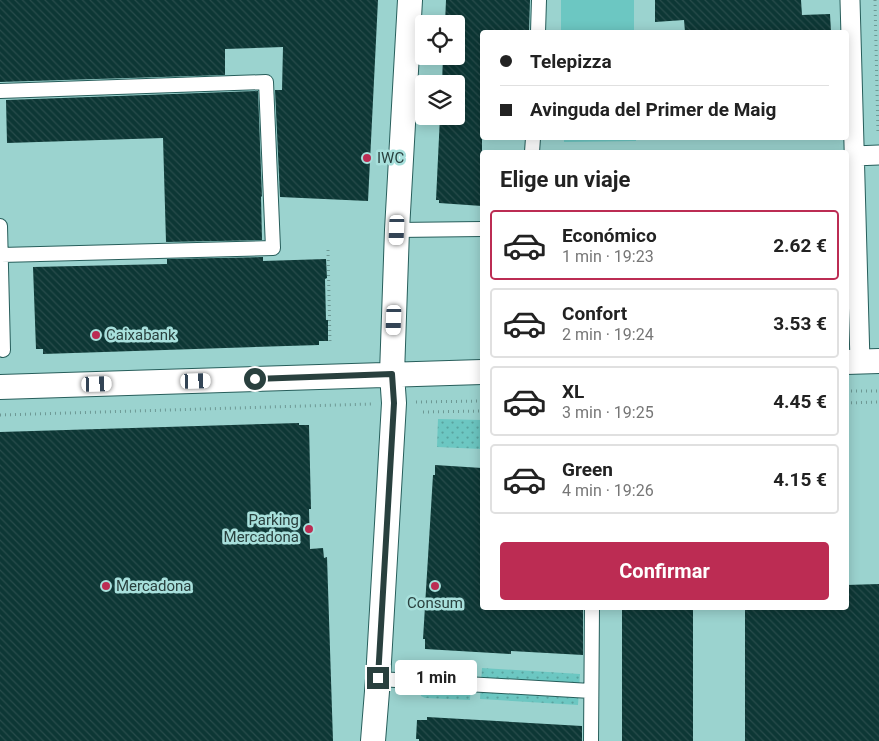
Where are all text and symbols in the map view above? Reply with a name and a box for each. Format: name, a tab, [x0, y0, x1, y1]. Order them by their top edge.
map controls	[415, 15, 465, 125]
button: locate	[415, 15, 465, 65]
text: Telepizza	[530, 50, 612, 73]
button: layers	[415, 75, 465, 125]
text: Avinguda del Primer de Maig	[530, 98, 776, 121]
place label: IWC	[377, 149, 404, 167]
marker: IWC	[361, 152, 373, 164]
text: Elige un viaje	[500, 167, 630, 192]
car	[388, 215, 405, 245]
icon: car	[502, 223, 547, 268]
text: Económico	[562, 224, 657, 247]
text: 2.62 €	[773, 234, 827, 257]
text: 1 min · 19:23	[562, 247, 654, 266]
icon: car	[502, 301, 547, 346]
text: Confort	[562, 302, 627, 325]
car	[385, 305, 402, 335]
text: 3.53 €	[773, 312, 827, 335]
text: 2 min · 19:24	[562, 325, 654, 344]
place label: Caixabank	[106, 326, 176, 344]
marker: Caixabank	[90, 329, 102, 341]
route start	[244, 368, 266, 390]
car	[180, 373, 211, 389]
car	[81, 376, 112, 392]
icon: car	[502, 379, 547, 424]
text: XL	[562, 380, 584, 403]
text: 4.45 €	[773, 390, 827, 413]
text: 3 min · 19:25	[562, 403, 654, 422]
icon: car	[502, 457, 547, 502]
text: Green	[562, 458, 613, 481]
text: 4.15 €	[773, 468, 827, 491]
text: 4 min · 19:26	[562, 481, 654, 500]
place label: Parking Mercadona	[224, 511, 299, 546]
marker: Parking Mercadona	[303, 523, 315, 535]
button: Confirmar	[500, 542, 829, 600]
place label: Mercadona	[116, 577, 191, 595]
marker: Mercadona	[100, 580, 112, 592]
marker: Consum	[429, 580, 441, 592]
place label: Consum	[407, 594, 463, 612]
callout: 1 min	[396, 660, 478, 696]
route end	[367, 667, 389, 689]
text: 1 min	[416, 668, 456, 687]

